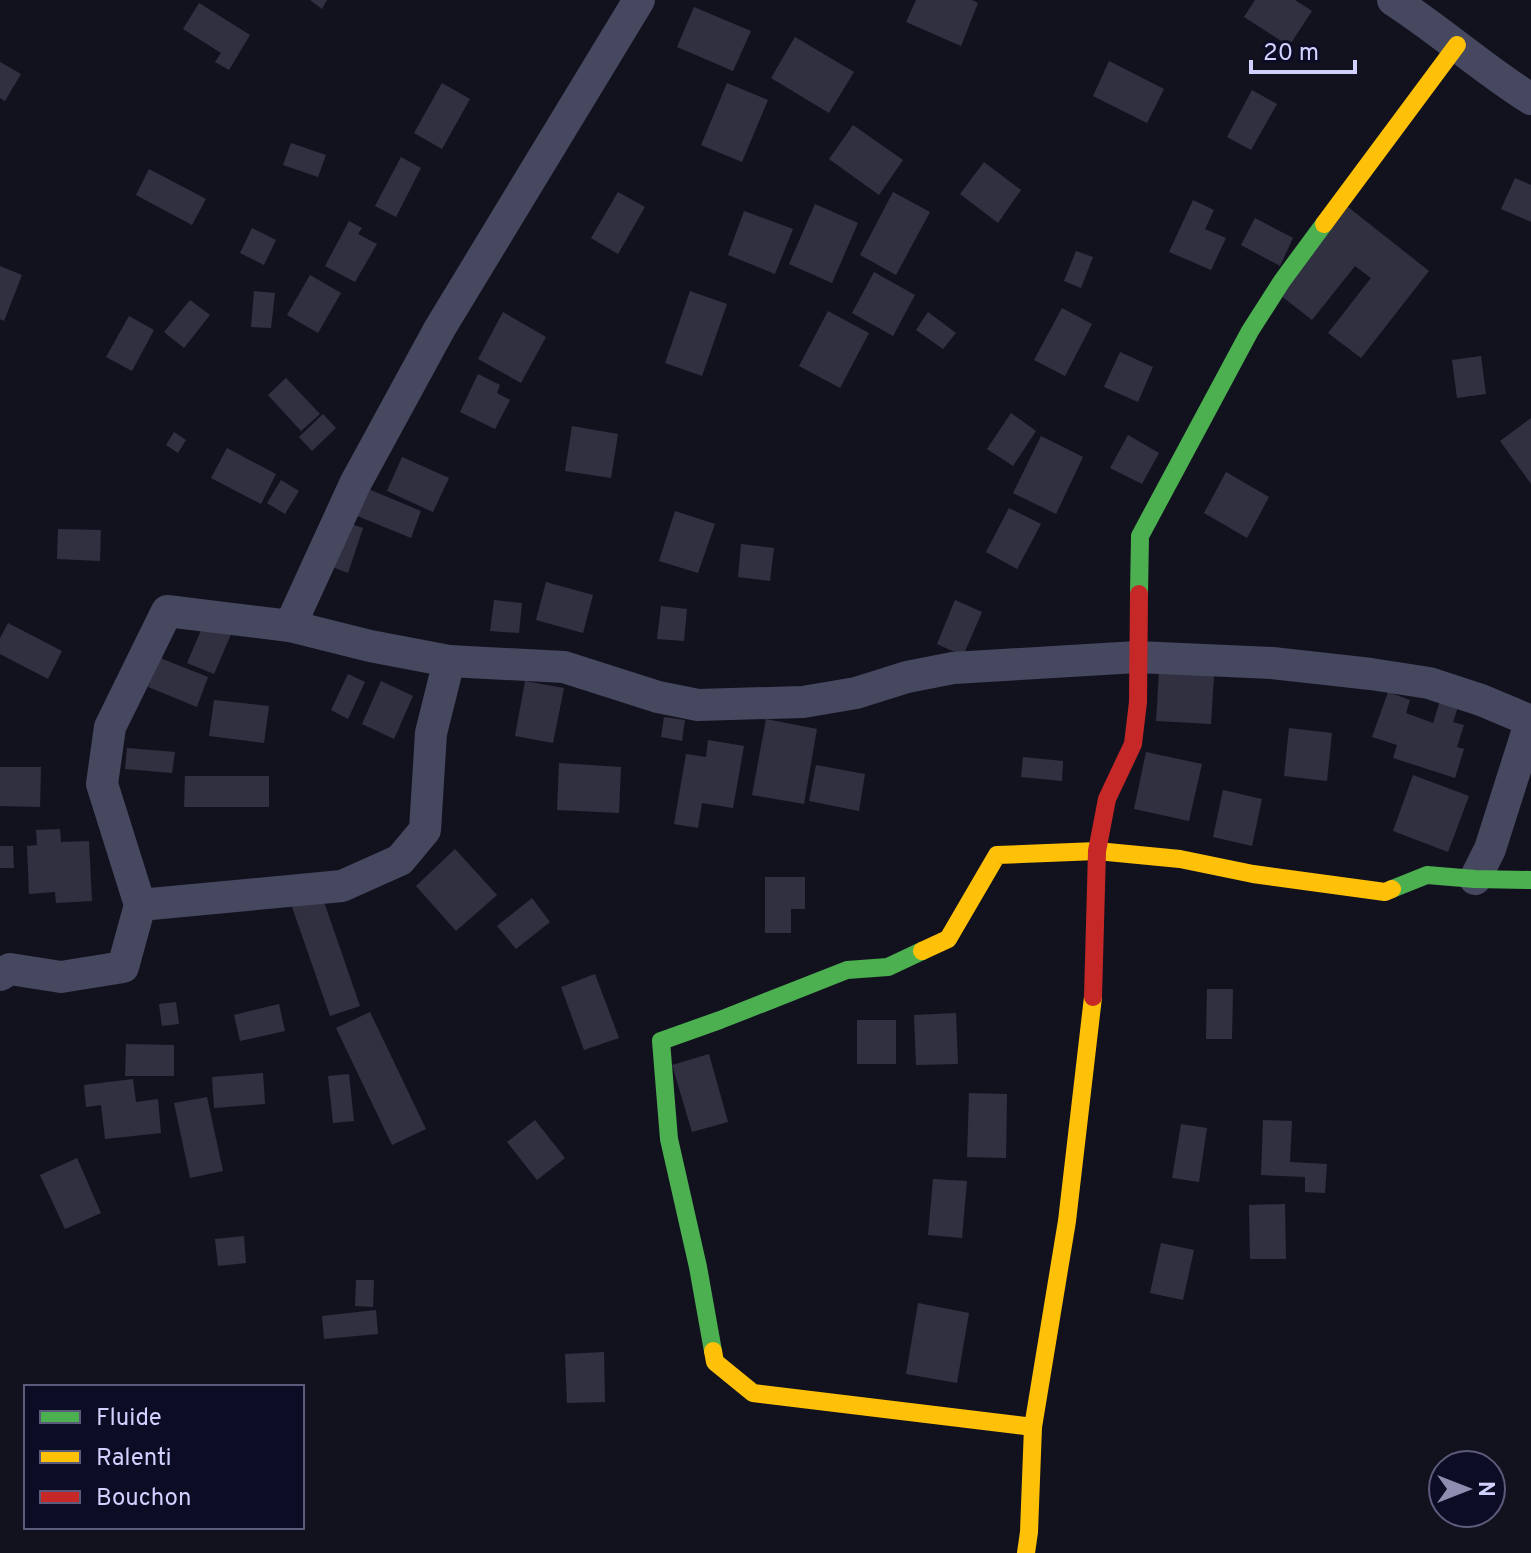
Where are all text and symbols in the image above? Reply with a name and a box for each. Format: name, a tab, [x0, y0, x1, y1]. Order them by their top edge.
scale bar	[1251, 24, 1355, 74]
text: 20 m	[1263, 39, 1319, 69]
legend	[24, 1385, 304, 1529]
text: Fluide	[96, 1404, 162, 1434]
text: Ralenti	[96, 1444, 172, 1474]
north arrow	[1427, 1449, 1507, 1529]
text: N	[1471, 1481, 1498, 1497]
text: Bouchon	[96, 1484, 191, 1514]

